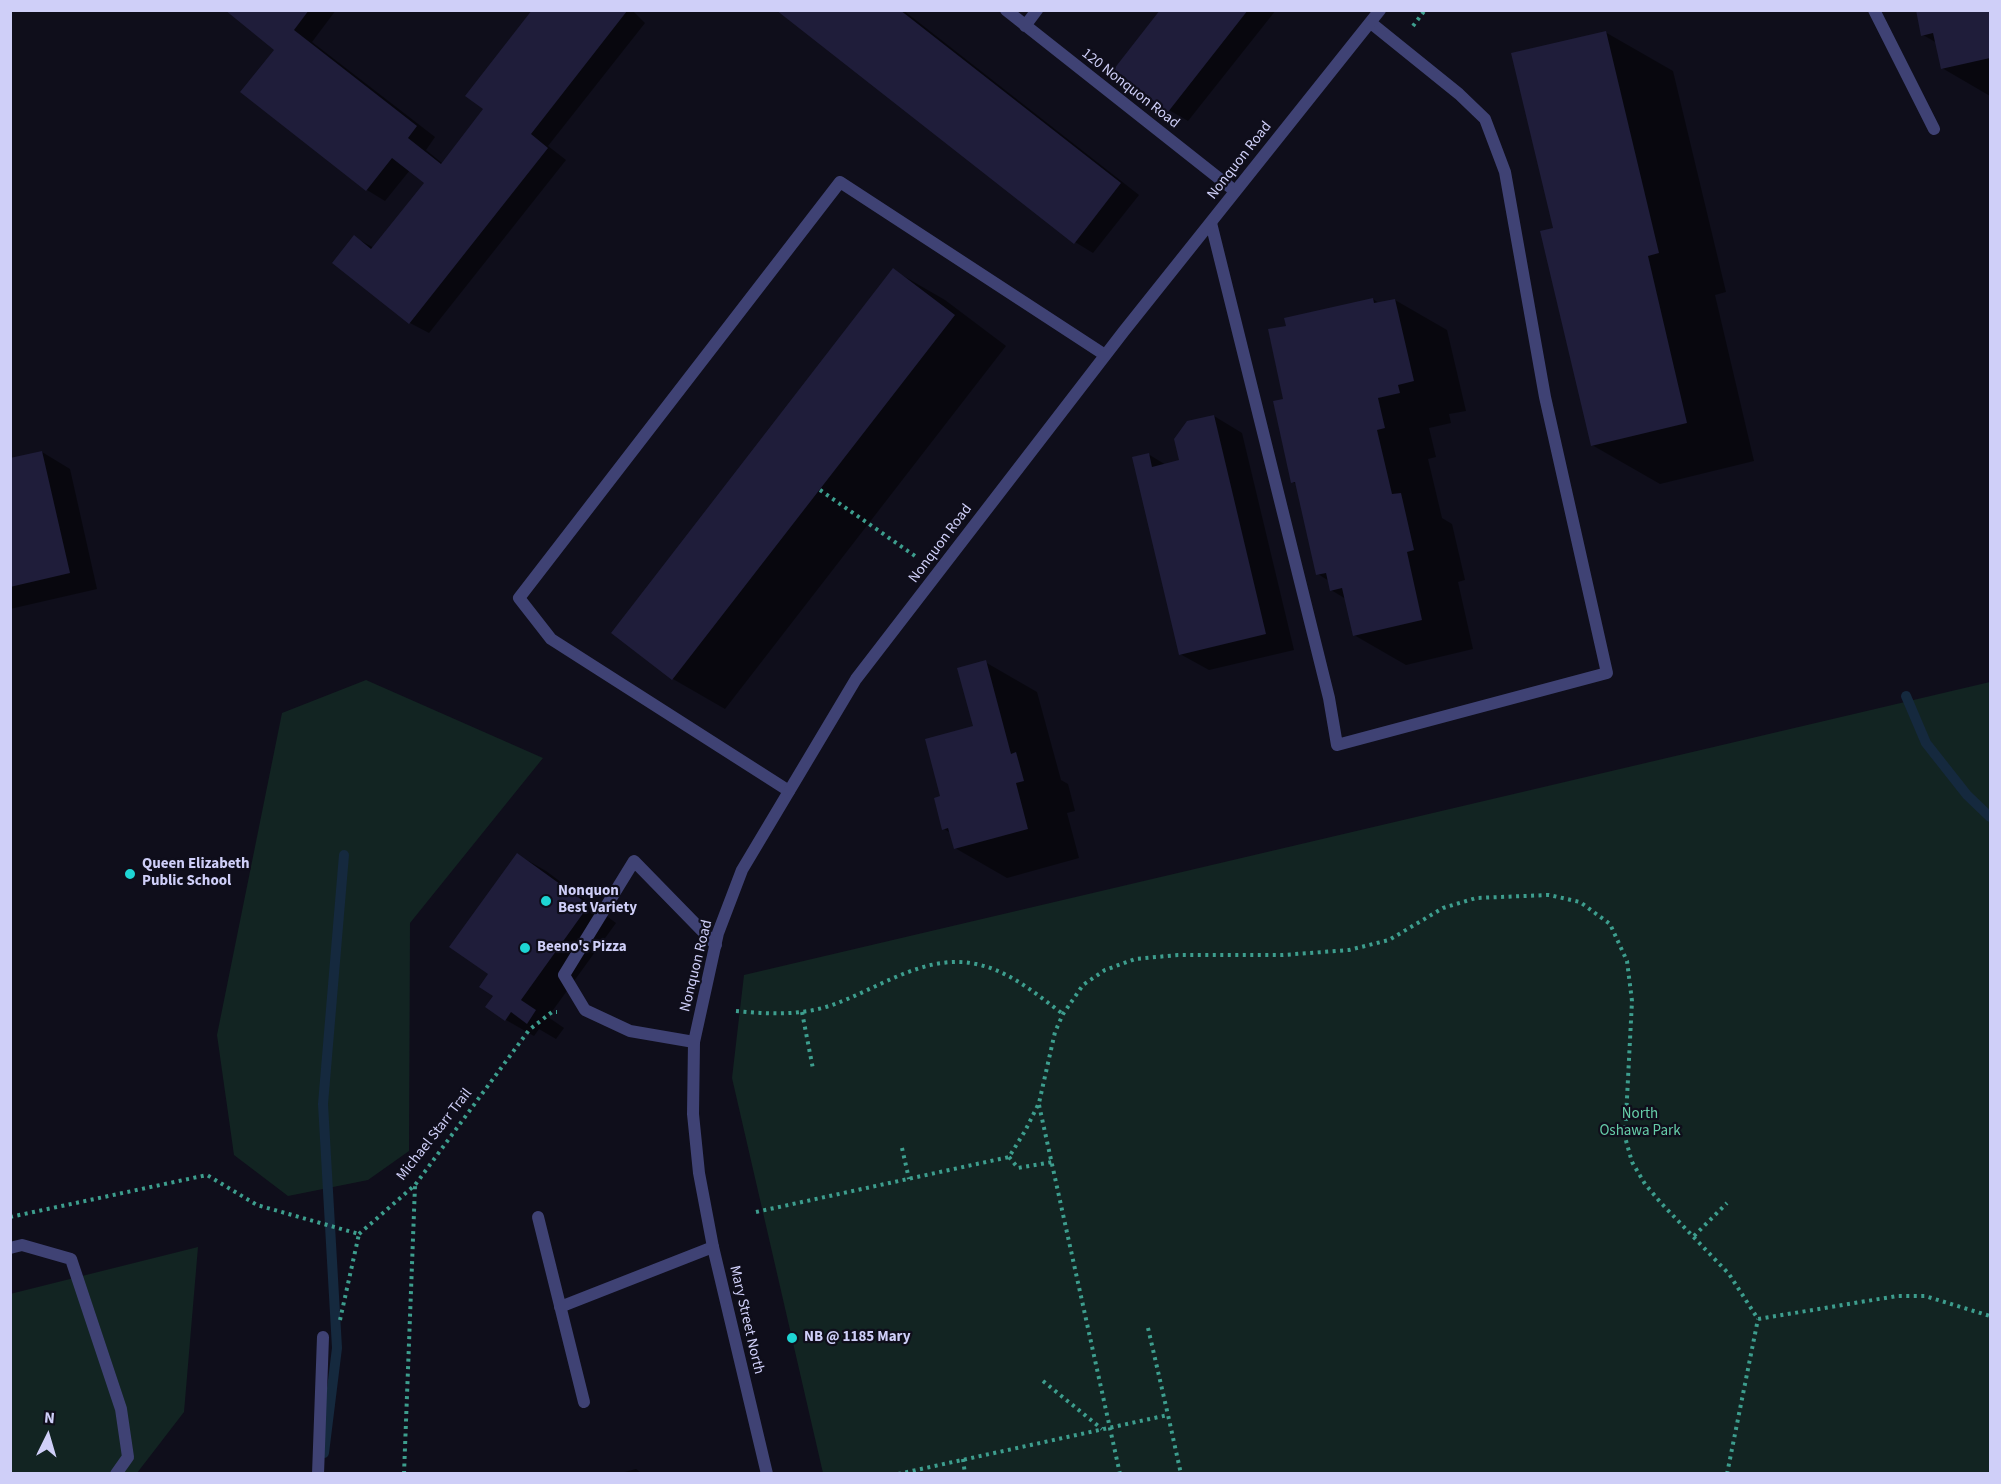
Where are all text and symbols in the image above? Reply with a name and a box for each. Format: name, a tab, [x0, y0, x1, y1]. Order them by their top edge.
street label: 120 Nonquon Road	[1077, 45, 1183, 133]
street label: Nonquon Road	[1204, 118, 1276, 204]
street label: Nonquon Road	[906, 501, 976, 587]
place label: Queen Elizabeth Public School	[142, 856, 250, 891]
marker: Queen Elizabeth Public School	[123, 867, 137, 881]
place label: Nonquon Best Variety	[558, 883, 637, 918]
marker: Nonquon Best Variety	[539, 894, 553, 908]
street label: Nonquon Road	[677, 918, 717, 1014]
place label: Beeno's Pizza	[537, 939, 627, 957]
marker: Beeno's Pizza	[518, 941, 532, 955]
street label: Michael Starr Trail	[393, 1085, 477, 1185]
park label: North Oshawa Park	[1599, 1106, 1681, 1141]
street label: Mary Street North	[725, 1264, 767, 1376]
place label: NB @ 1185 Mary	[804, 1329, 910, 1347]
marker: NB @ 1185 Mary	[785, 1331, 799, 1345]
north arrow	[18, 1406, 78, 1466]
text: N	[43, 1407, 56, 1429]

